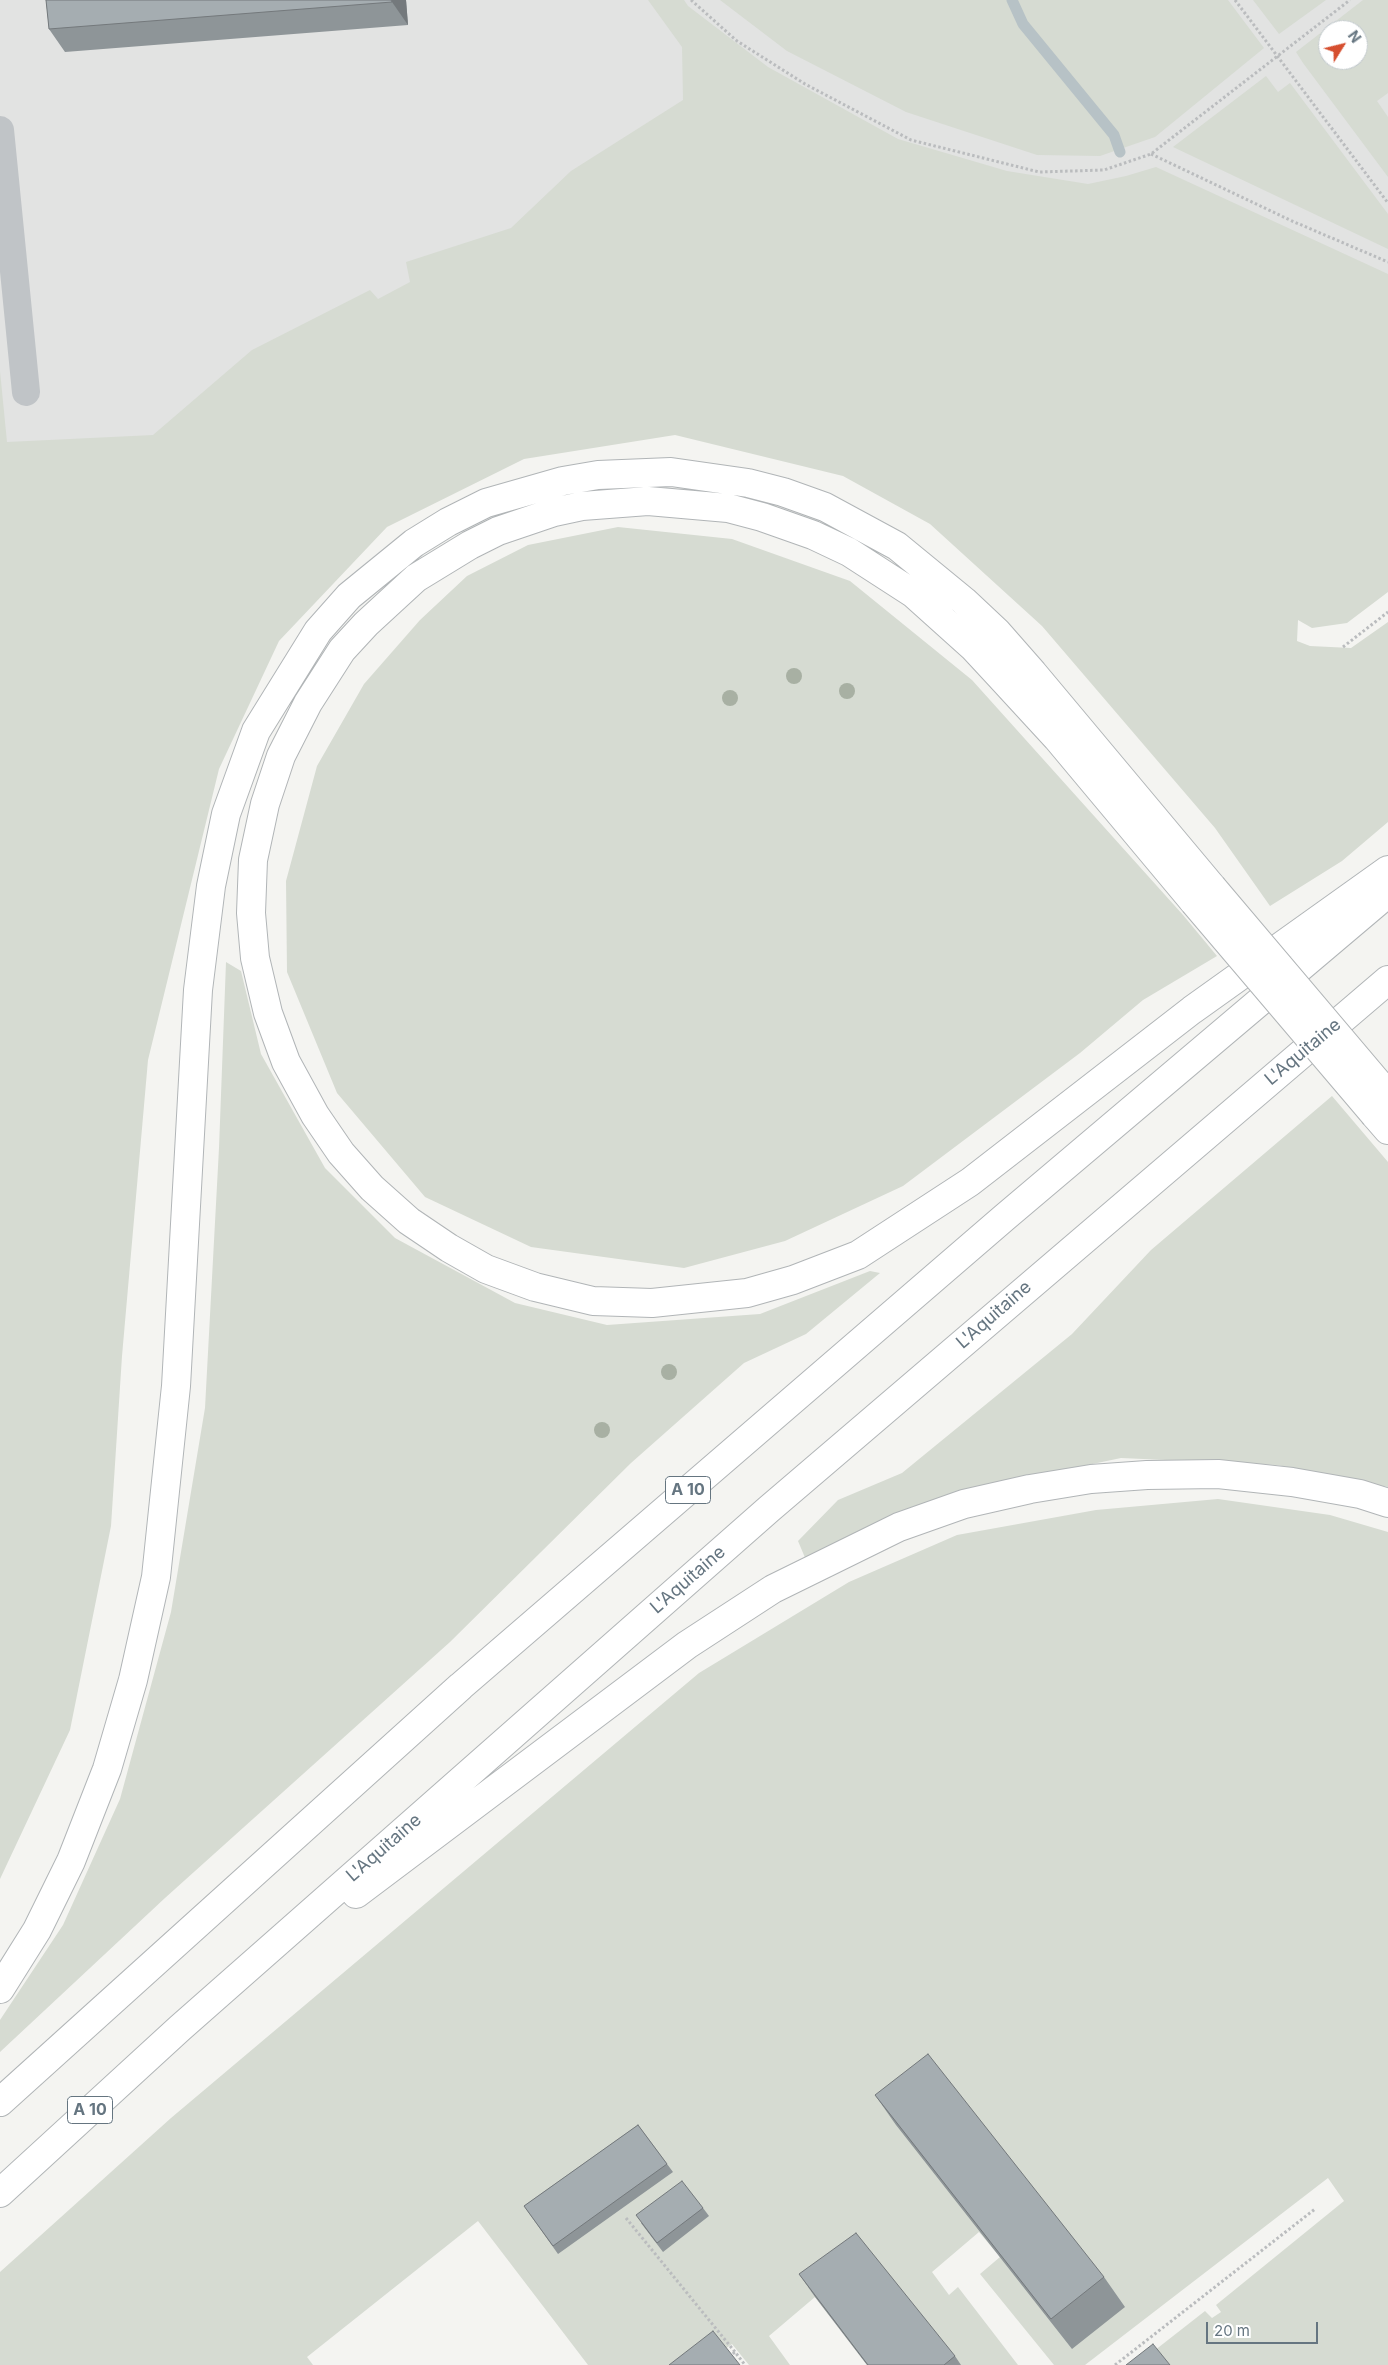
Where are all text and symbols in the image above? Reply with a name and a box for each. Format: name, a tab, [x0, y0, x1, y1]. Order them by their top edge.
north arrow	[1318, 20, 1368, 70]
text: N	[1345, 27, 1365, 46]
street label: L'Aquitaine	[1261, 1014, 1345, 1090]
street label: L'Aquitaine	[952, 1276, 1036, 1354]
road number: A 10	[666, 1476, 710, 1504]
street label: L'Aquitaine	[646, 1541, 730, 1619]
street label: L'Aquitaine	[342, 1809, 426, 1887]
road number: A 10	[68, 2096, 112, 2124]
scale bar	[1208, 2312, 1320, 2344]
text: 20 m	[1214, 2321, 1250, 2340]

